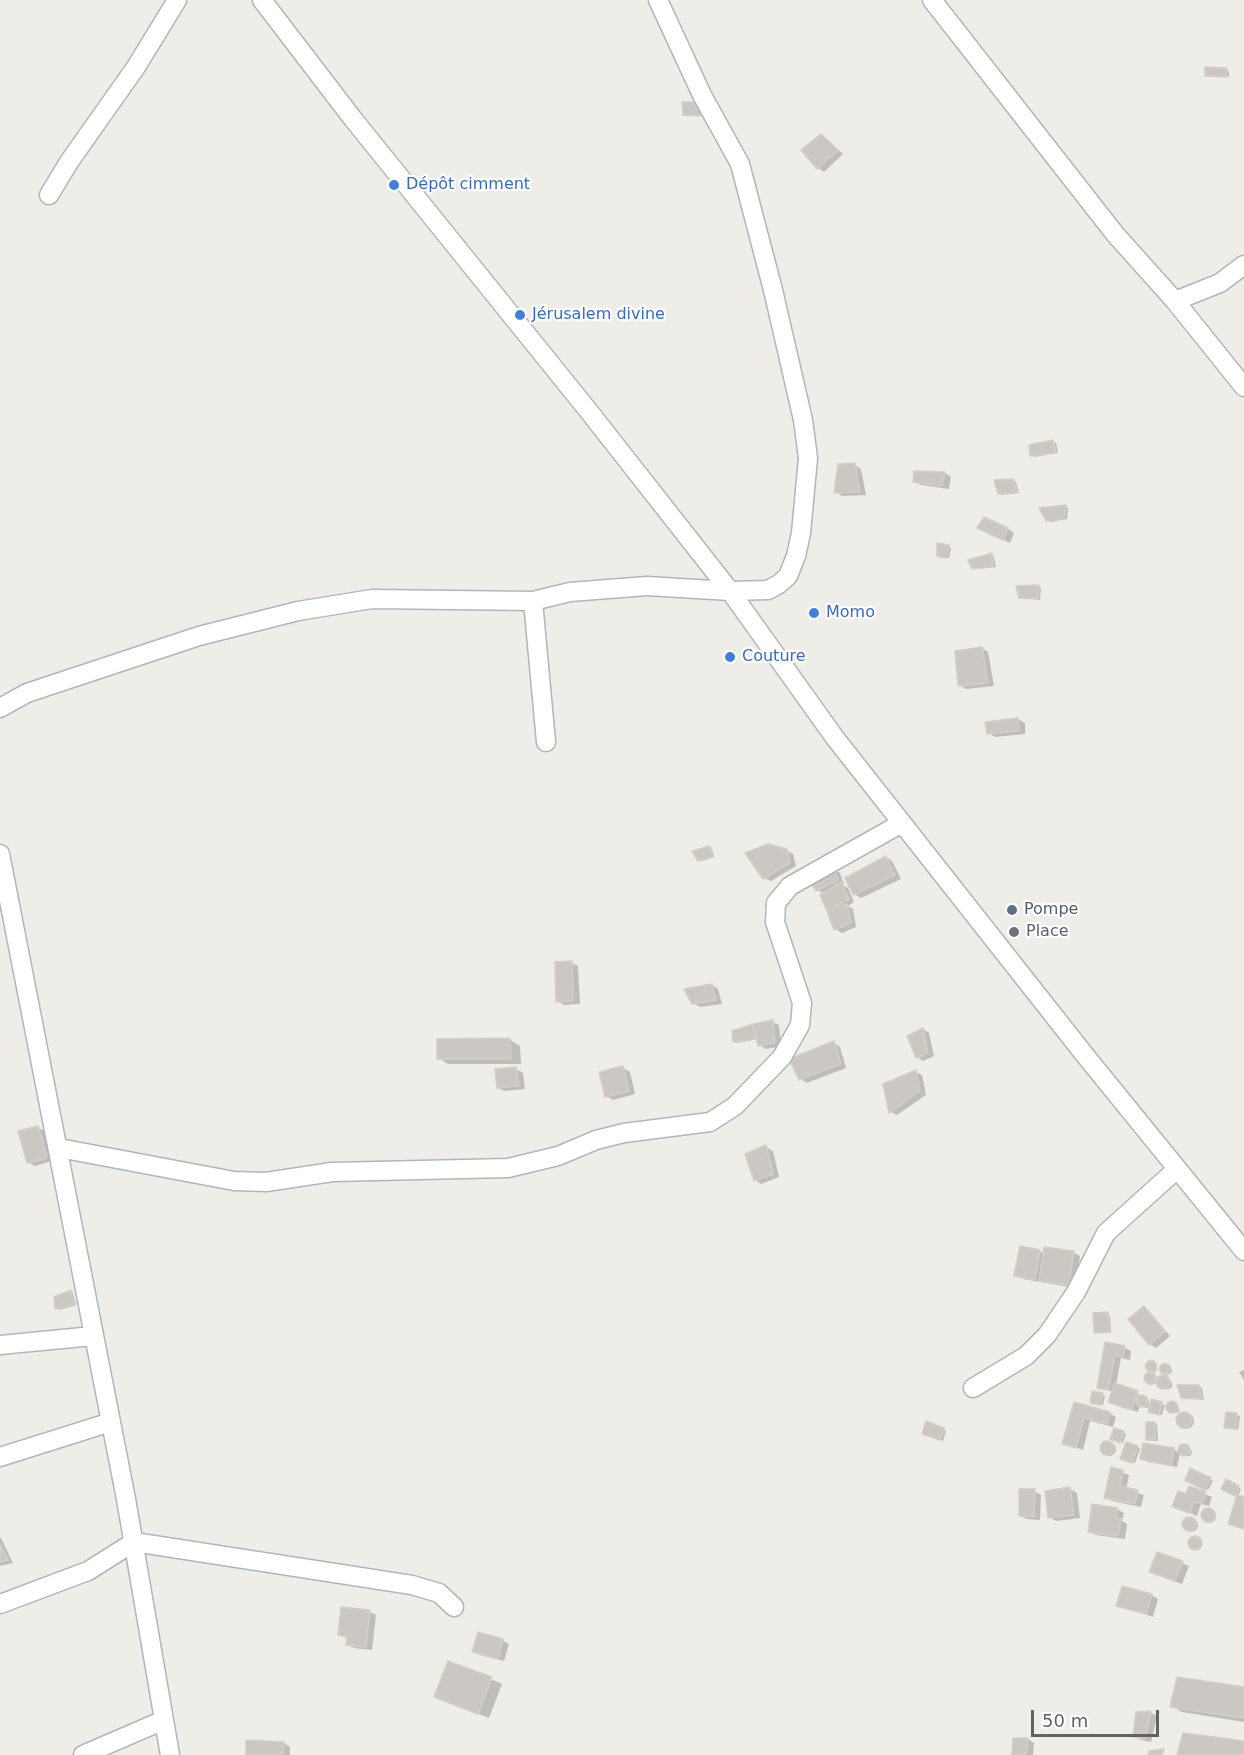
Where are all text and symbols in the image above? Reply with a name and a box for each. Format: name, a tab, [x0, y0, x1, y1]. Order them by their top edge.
place label: Dépôt cimment	[406, 175, 530, 195]
marker: Dépôt cimment	[387, 178, 401, 192]
place label: Jérusalem divine	[532, 305, 665, 325]
marker: Jérusalem divine	[513, 308, 527, 322]
place label: Momo	[826, 603, 875, 623]
marker: Momo	[807, 606, 821, 620]
place label: Couture	[742, 647, 806, 667]
marker: Couture	[723, 650, 737, 664]
place label: Pompe	[1024, 900, 1078, 920]
marker: Pompe	[1005, 903, 1019, 917]
place label: Place	[1026, 922, 1069, 942]
marker: Place	[1007, 925, 1021, 939]
scale bar	[1034, 1698, 1162, 1736]
text: 50 m	[1042, 1710, 1088, 1731]

